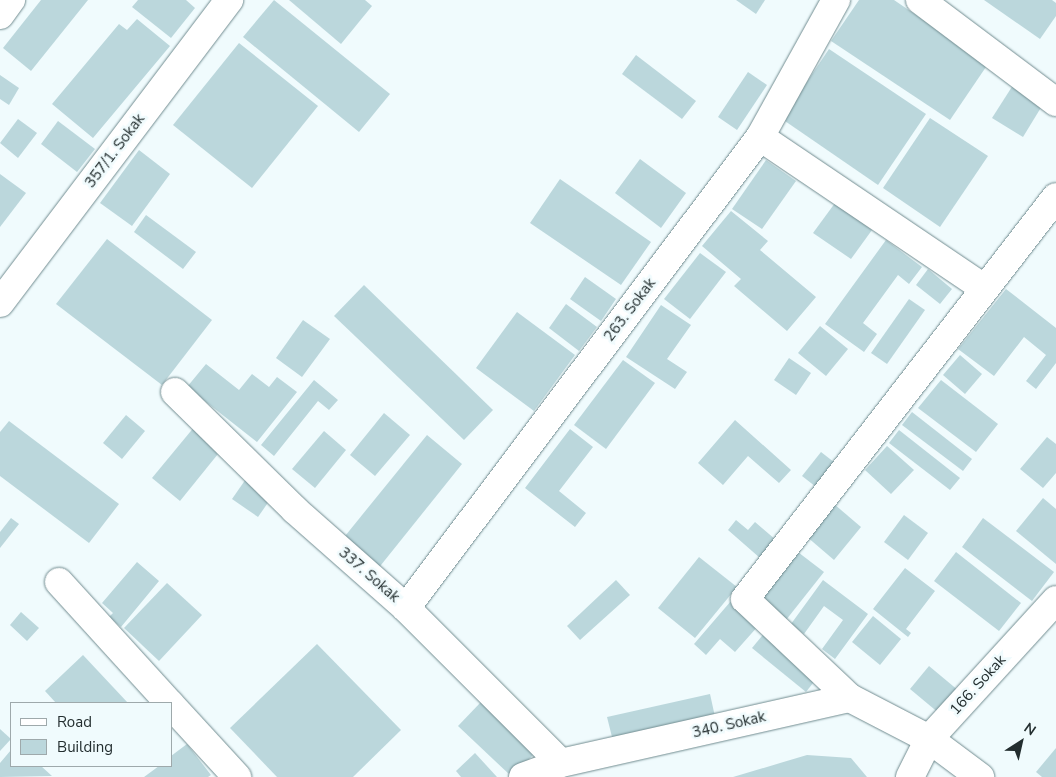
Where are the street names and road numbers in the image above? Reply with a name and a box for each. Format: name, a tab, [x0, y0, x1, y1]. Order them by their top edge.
street label: 357/1. Sokak	[81, 110, 149, 192]
street label: 263. Sokak	[600, 275, 660, 345]
street label: 337. Sokak	[335, 544, 403, 606]
street label: 166. Sokak	[946, 651, 1010, 719]
street label: 340. Sokak	[691, 708, 767, 742]

